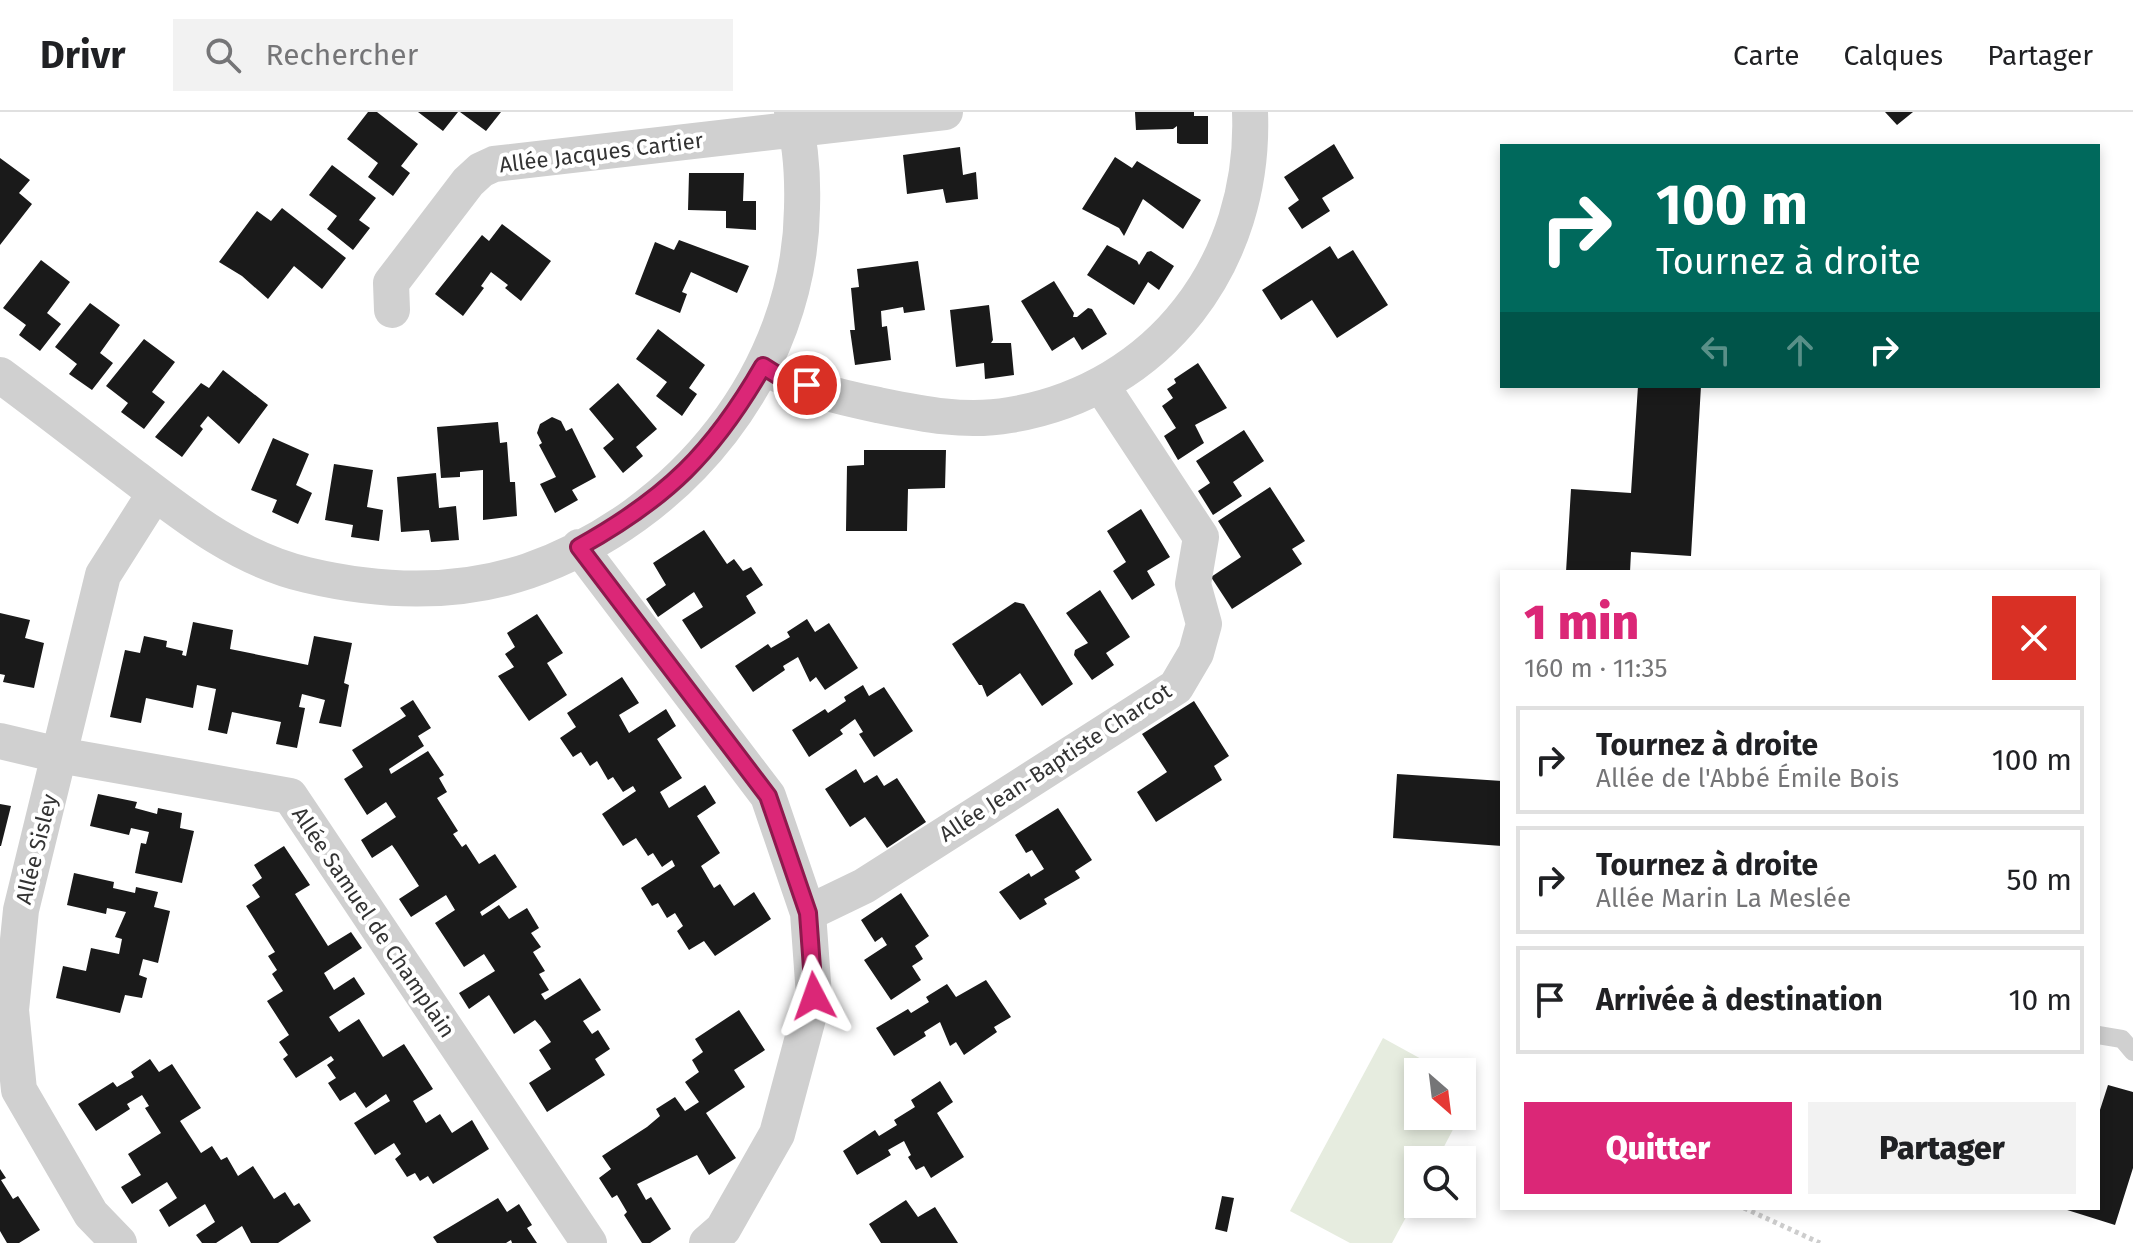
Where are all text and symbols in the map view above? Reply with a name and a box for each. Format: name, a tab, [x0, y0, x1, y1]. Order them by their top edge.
search box	[173, 19, 733, 91]
text: Drivr	[40, 32, 125, 78]
icon: search	[201, 33, 245, 77]
text: Rechercher	[265, 37, 418, 73]
text: Carte	[1733, 39, 1799, 72]
text: Calques	[1843, 39, 1943, 72]
text: Partager	[1987, 39, 2093, 72]
street label: Allée Jacques Cartier	[498, 127, 705, 178]
text: 100 m	[1656, 172, 1808, 239]
icon: right	[1524, 176, 1628, 280]
text: Tournez à droite	[1656, 240, 1921, 284]
icon: left	[1694, 328, 1738, 372]
icon: ahead	[1778, 328, 1822, 372]
icon: right	[1862, 328, 1906, 372]
pin	[773, 351, 841, 419]
icon: arrive	[785, 363, 829, 407]
text: 1 min	[1524, 594, 1639, 652]
button: close	[1992, 596, 2076, 680]
text: 160 m · 11:35	[1524, 653, 1667, 684]
street label: Allée Jean-Baptiste Charcot	[934, 677, 1176, 848]
text: Tournez à droite	[1596, 727, 1818, 763]
icon: right	[1528, 738, 1572, 782]
text: 100 m	[1992, 742, 2072, 778]
text: Allée de l'Abbé Émile Bois	[1596, 763, 1899, 794]
street label: Allée Sisley	[10, 791, 63, 907]
street label: Allée Samuel de Champlain	[286, 802, 461, 1043]
text: Tournez à droite	[1596, 847, 1818, 883]
icon: right	[1528, 858, 1572, 902]
text: 50 m	[2007, 862, 2072, 898]
text: Allée Marin La Meslée	[1596, 883, 1851, 914]
position arrow	[772, 954, 856, 1038]
icon: arrive	[1528, 978, 1572, 1022]
text: Arrivée à destination	[1596, 982, 1883, 1018]
text: 10 m	[2009, 982, 2072, 1018]
north arrow	[1404, 1058, 1476, 1130]
map controls	[1404, 1058, 1476, 1218]
button: Quitter	[1524, 1102, 1792, 1194]
button: Partager	[1808, 1102, 2076, 1194]
button: search	[1404, 1146, 1476, 1218]

